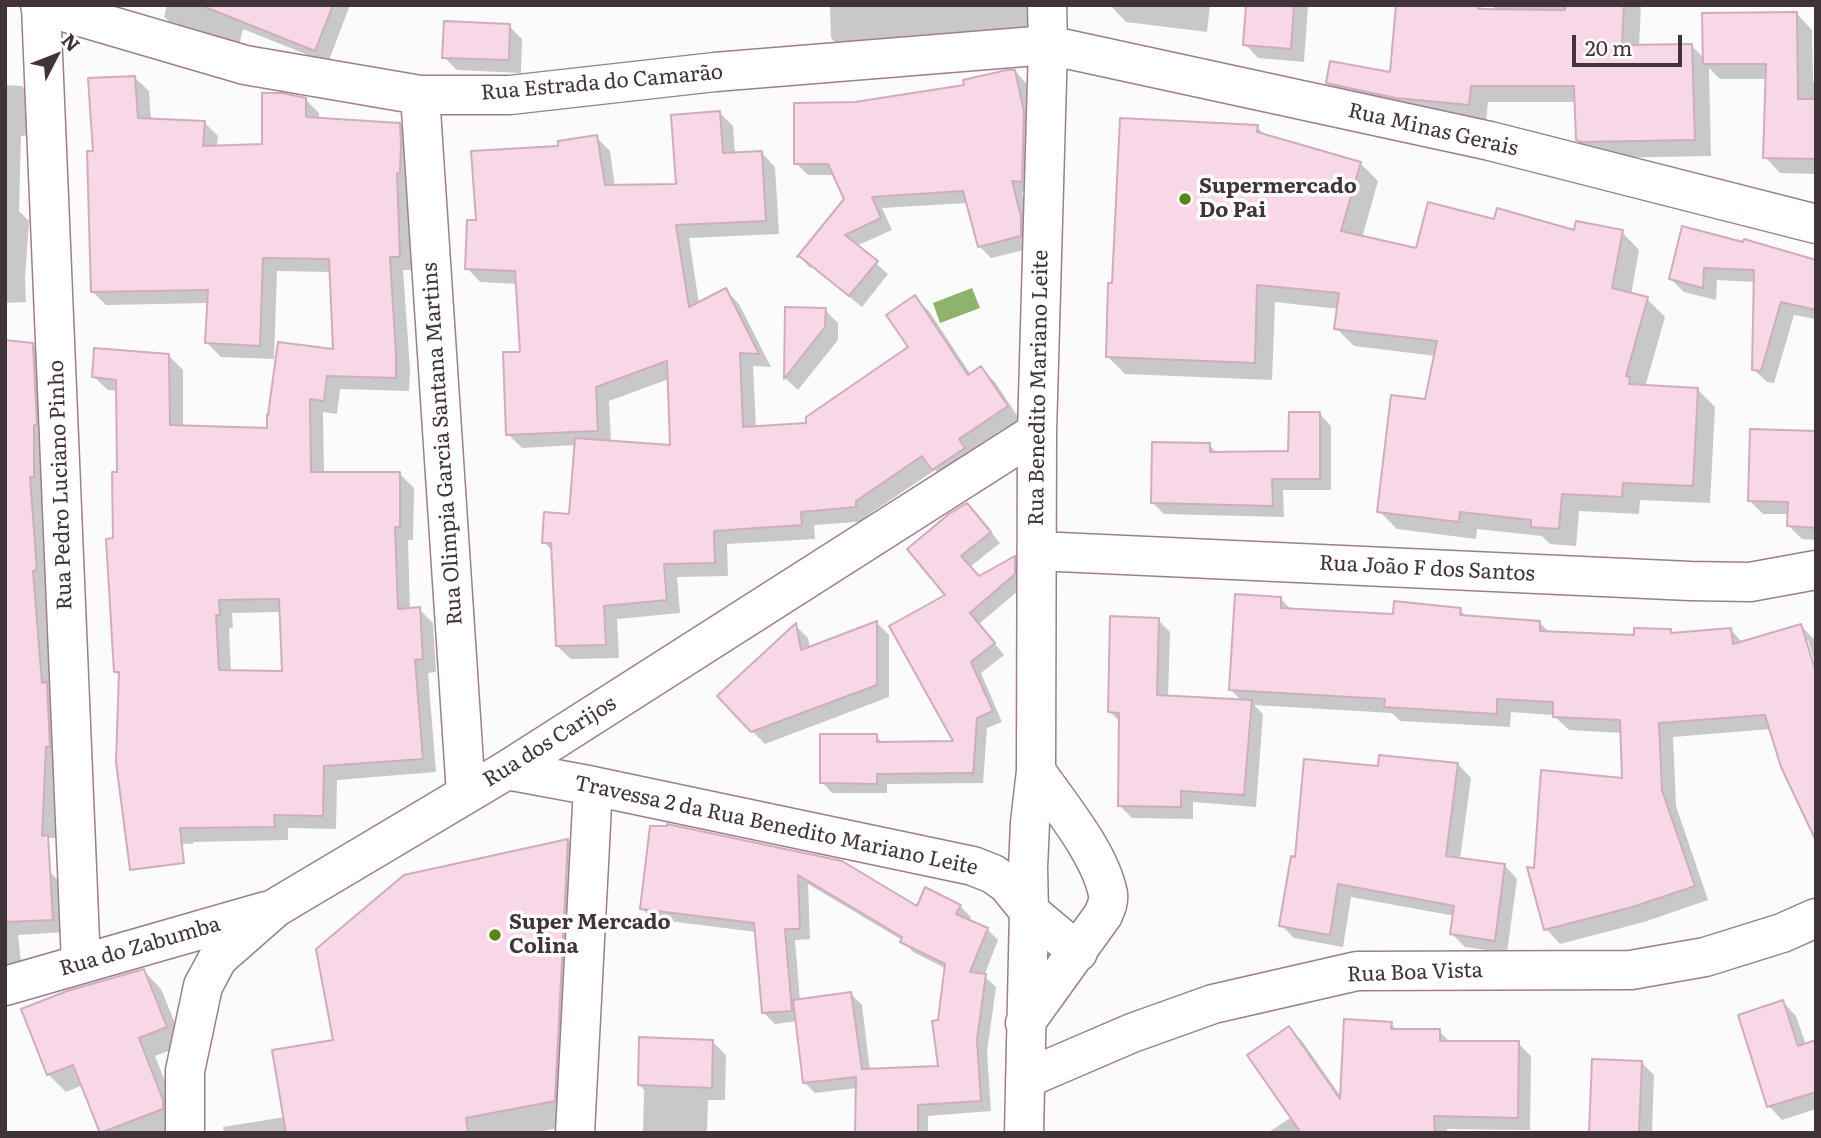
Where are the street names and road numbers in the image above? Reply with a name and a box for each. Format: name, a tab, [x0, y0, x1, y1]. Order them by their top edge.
street label: Rua Estrada do Camarão	[480, 60, 724, 106]
street label: Rua Minas Gerais	[1345, 98, 1521, 162]
street label: Rua Benedito Mariano Leite	[1024, 250, 1054, 526]
street label: Rua Olimpia Garcia Santana Martins	[418, 262, 468, 626]
street label: Rua Pedro Luciano Pinho	[44, 359, 78, 611]
street label: Rua João F dos Santos	[1318, 551, 1536, 587]
street label: Rua dos Carijos	[479, 691, 621, 793]
street label: Travessa 2 da Rua Benedito Mariano Leite	[572, 771, 980, 881]
street label: Rua do Zabumba	[56, 912, 224, 982]
street label: Rua Boa Vista	[1347, 958, 1483, 988]

